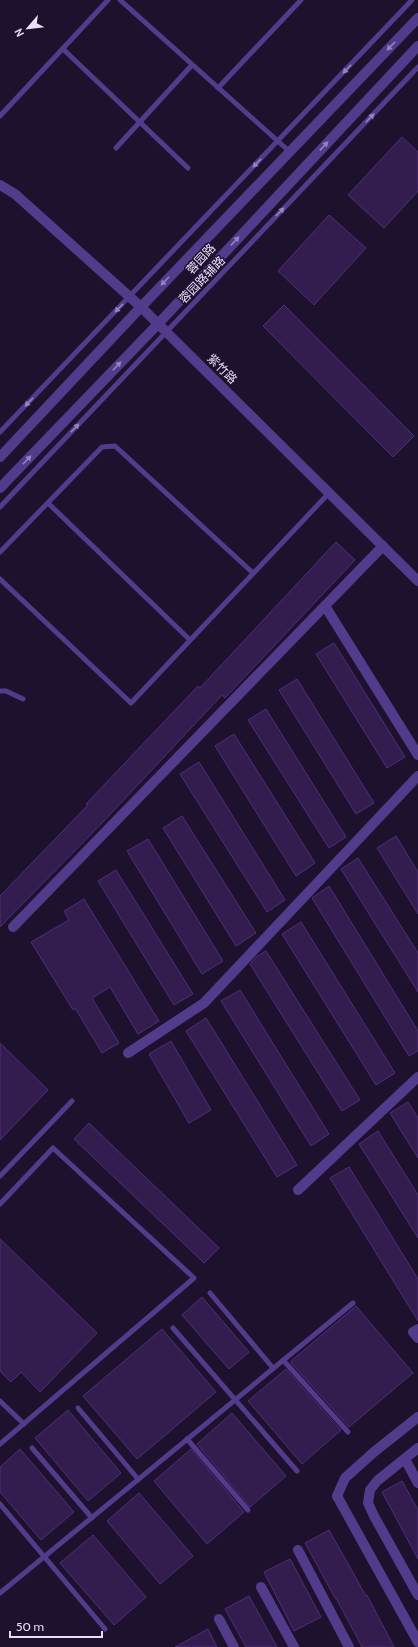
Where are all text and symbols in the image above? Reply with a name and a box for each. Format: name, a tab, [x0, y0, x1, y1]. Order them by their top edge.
north arrow	[8, 8, 48, 48]
text: N	[11, 26, 27, 39]
one-way arrow	[386, 41, 396, 51]
one-way arrow	[342, 64, 352, 74]
one-way arrow	[365, 113, 374, 122]
one-way arrow	[319, 141, 329, 151]
one-way arrow	[252, 158, 262, 168]
one-way arrow	[276, 207, 285, 217]
one-way arrow	[230, 236, 240, 246]
street label: 蓉园路	[183, 240, 218, 277]
street label: 蓉园路辅路	[175, 253, 228, 306]
one-way arrow	[160, 276, 170, 286]
one-way arrow	[114, 303, 124, 313]
street label: 紫竹路	[204, 351, 240, 387]
one-way arrow	[112, 361, 122, 371]
one-way arrow	[25, 397, 34, 407]
one-way arrow	[70, 423, 80, 433]
one-way arrow	[22, 455, 32, 465]
scale bar	[10, 1613, 102, 1639]
text: 50 m	[16, 1619, 44, 1634]

